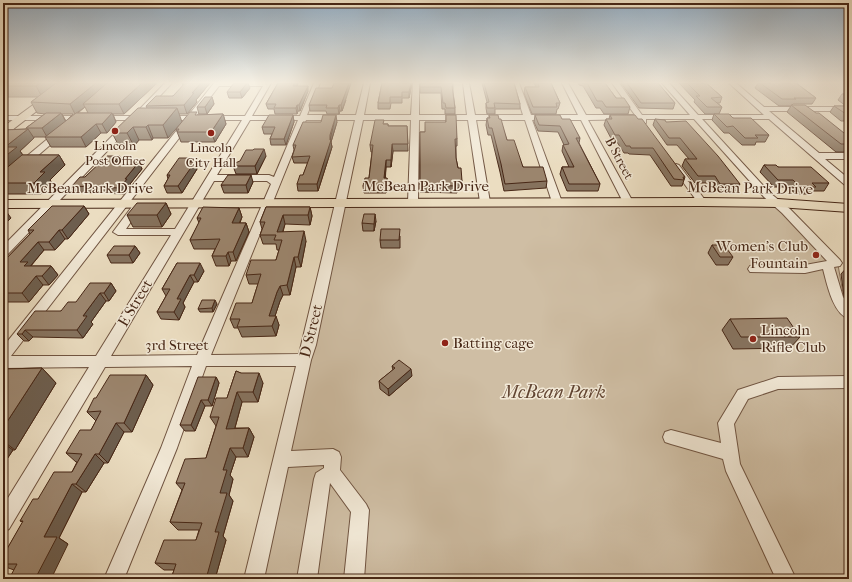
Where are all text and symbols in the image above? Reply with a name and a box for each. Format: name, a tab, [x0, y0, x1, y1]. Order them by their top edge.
marker: Lincoln Post Office	[110, 126, 120, 136]
marker: Lincoln City Hall	[206, 128, 216, 138]
street label: B Street	[602, 135, 637, 182]
place label: Lincoln Post Office	[85, 138, 146, 168]
place label: Lincoln City Hall	[186, 140, 237, 170]
street label: McBean Park Drive	[363, 177, 489, 195]
street label: McBean Park Drive	[687, 178, 814, 198]
street label: McBean Park Drive	[27, 179, 153, 197]
place label: Women's Club Fountain	[715, 237, 808, 272]
marker: Women's Club Fountain	[811, 250, 821, 260]
street label: E Street	[114, 276, 156, 330]
street label: D Street	[296, 302, 326, 360]
place label: Lincoln Rifle Club	[761, 321, 826, 356]
place label: Batting cage	[453, 334, 534, 352]
marker: Lincoln Rifle Club	[748, 334, 758, 344]
street label: 3rd Street	[145, 336, 209, 354]
marker: Batting cage	[440, 338, 450, 348]
park label: McBean Park	[500, 382, 606, 403]

